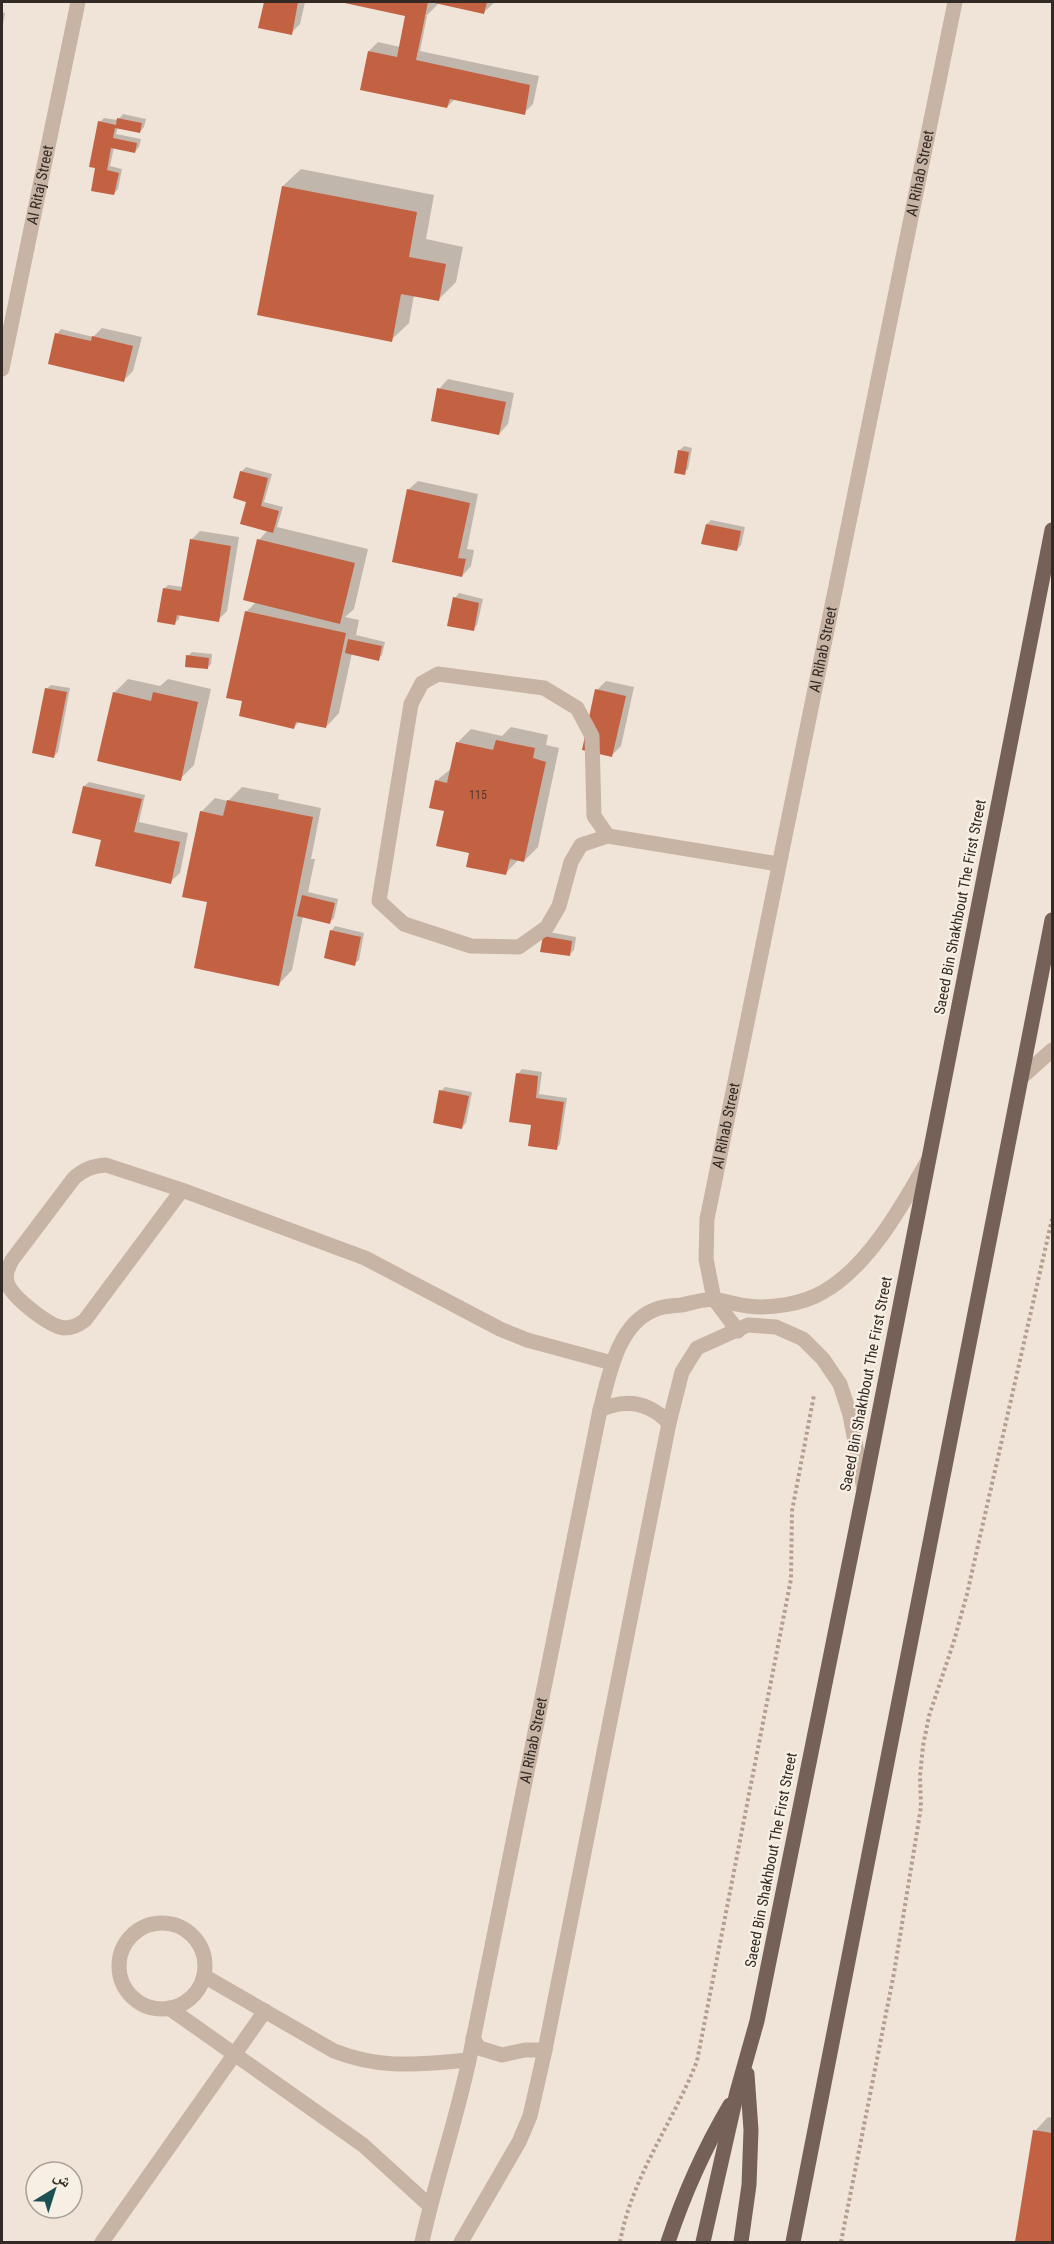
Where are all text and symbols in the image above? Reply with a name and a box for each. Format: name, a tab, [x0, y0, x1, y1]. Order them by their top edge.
street label: Al Rihab Street	[903, 129, 938, 218]
street label: Al Ritaj Street	[23, 144, 57, 226]
street label: Al Rihab Street	[805, 605, 841, 694]
house number: 115	[469, 788, 487, 802]
street label: Saeed Bin Shakhbout The First Street	[930, 798, 990, 1016]
street label: Al Rihab Street	[708, 1081, 744, 1170]
street label: Saeed Bin Shakhbout The First Street	[836, 1275, 896, 1493]
street label: Al Rihab Street	[516, 1696, 551, 1785]
street label: Saeed Bin Shakhbout The First Street	[741, 1751, 801, 1969]
north arrow	[24, 2160, 84, 2220]
text: ش	[50, 2166, 75, 2191]

